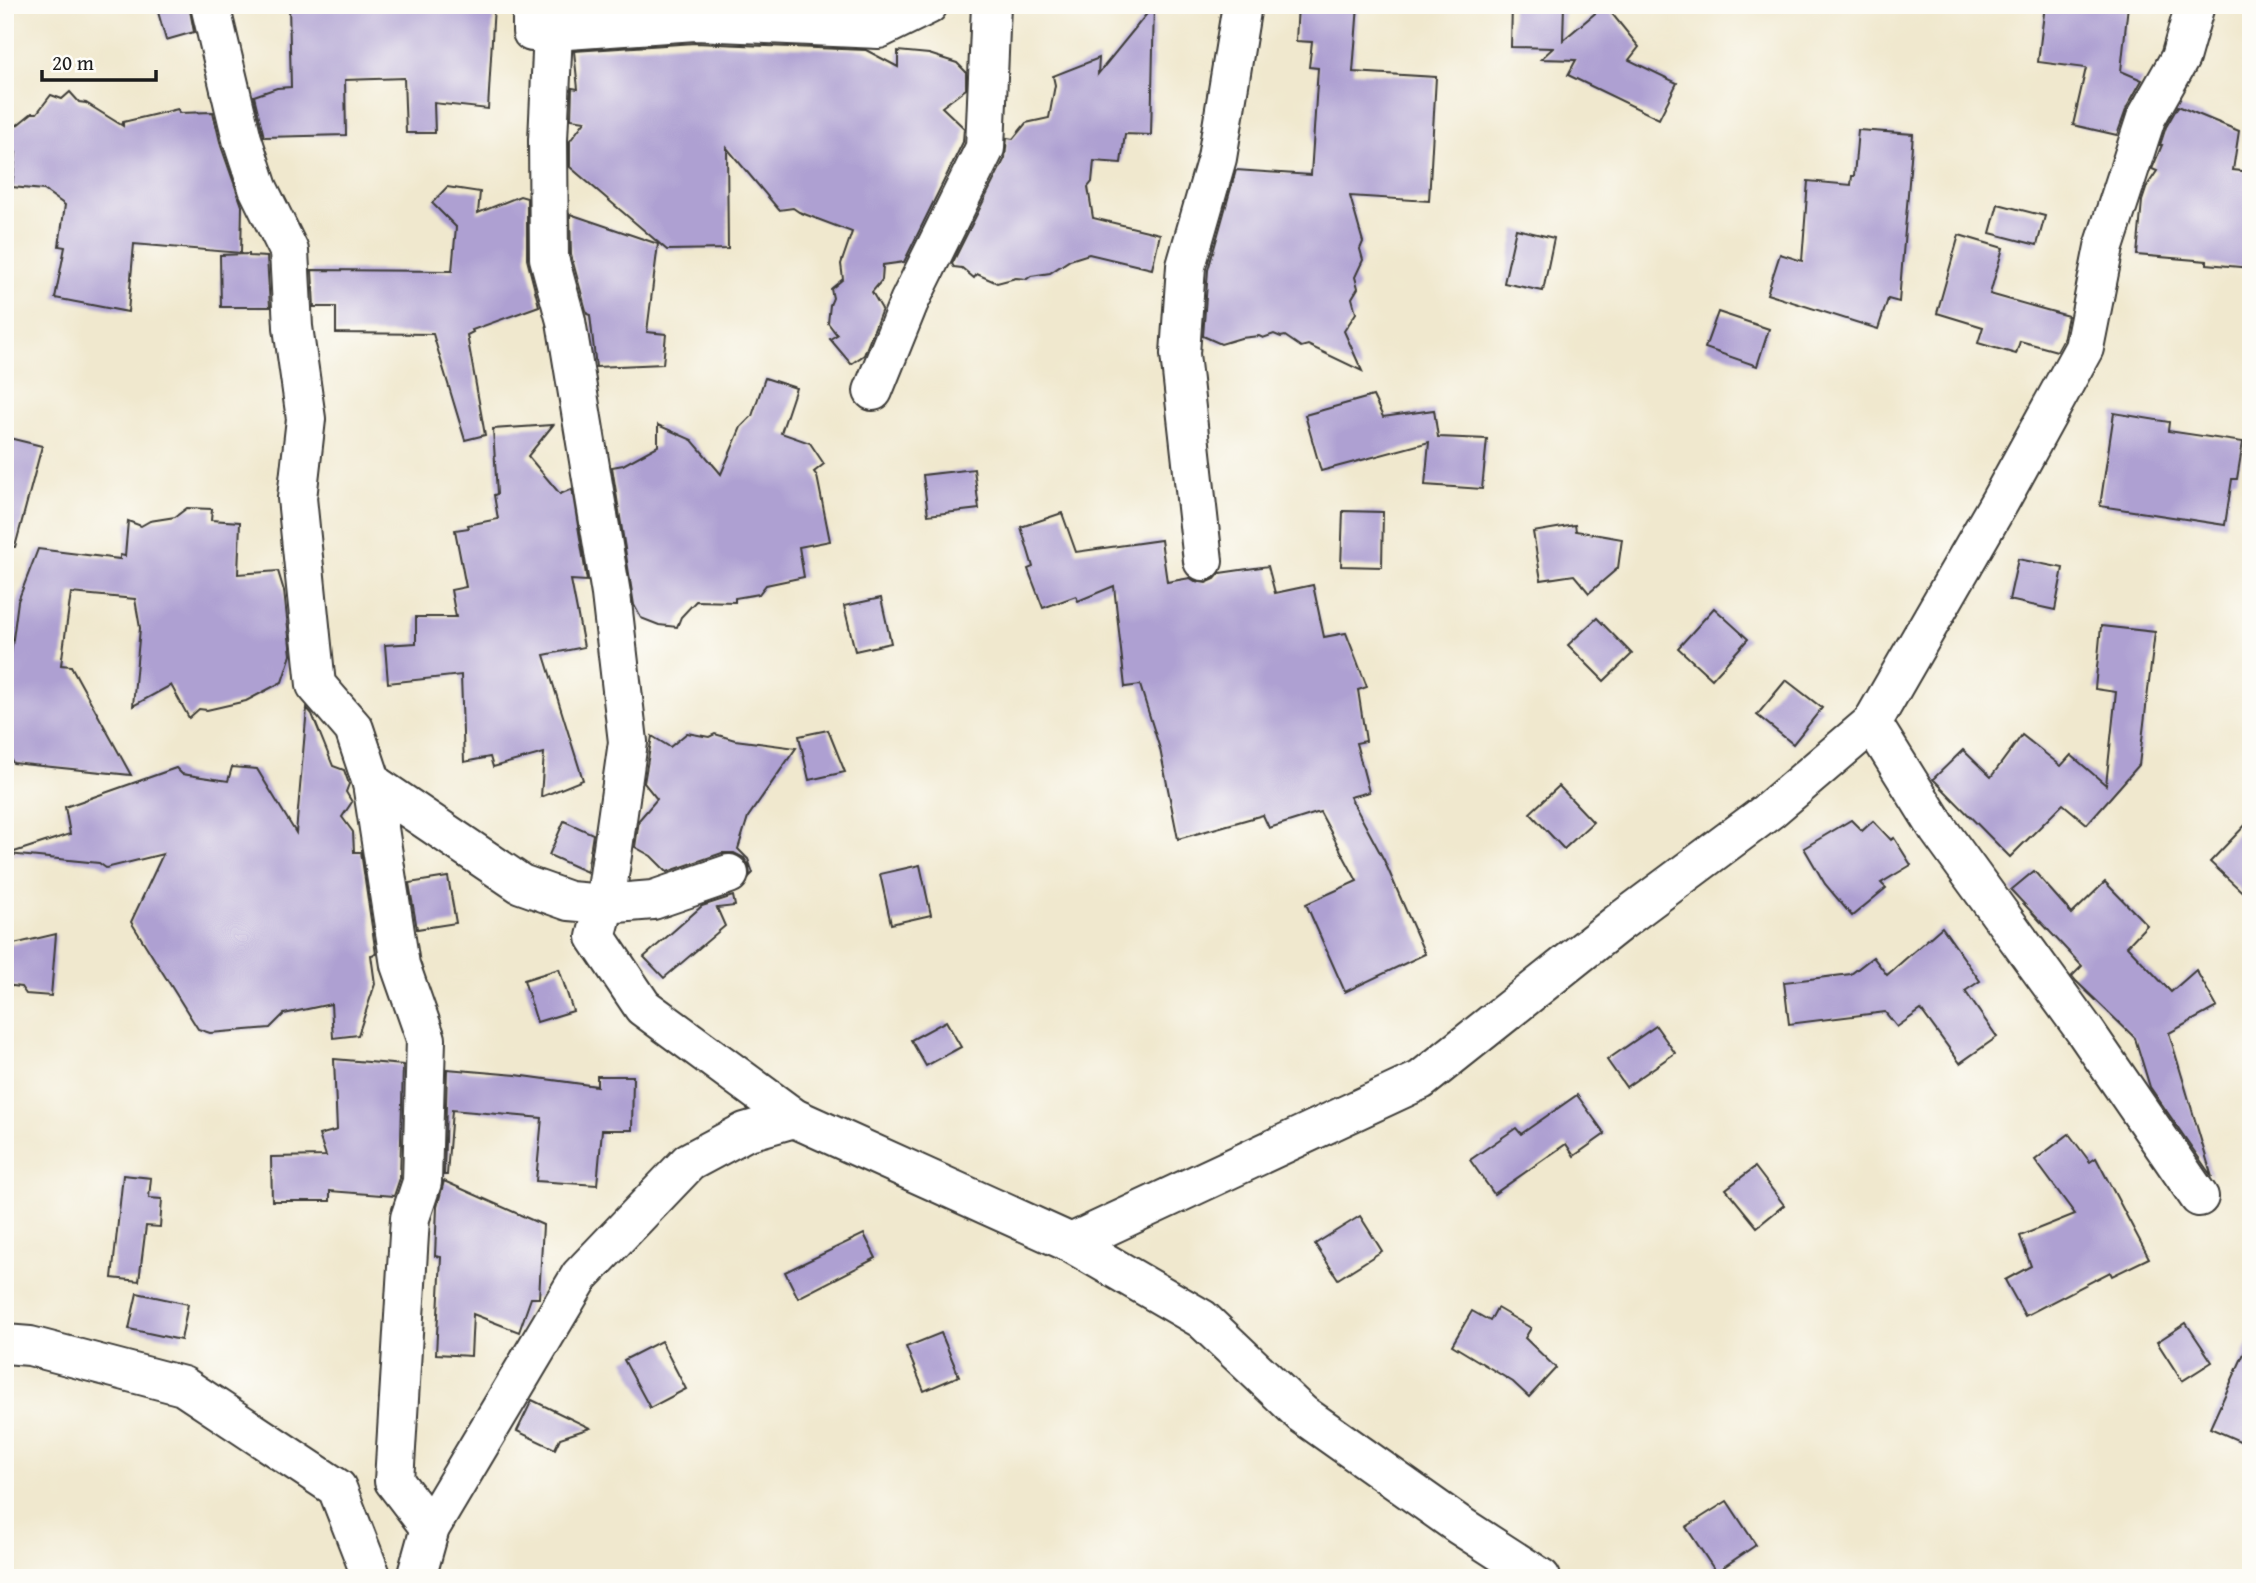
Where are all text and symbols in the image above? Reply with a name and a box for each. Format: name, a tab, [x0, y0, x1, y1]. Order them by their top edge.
scale bar	[42, 38, 156, 82]
text: 20 m	[52, 47, 94, 78]

